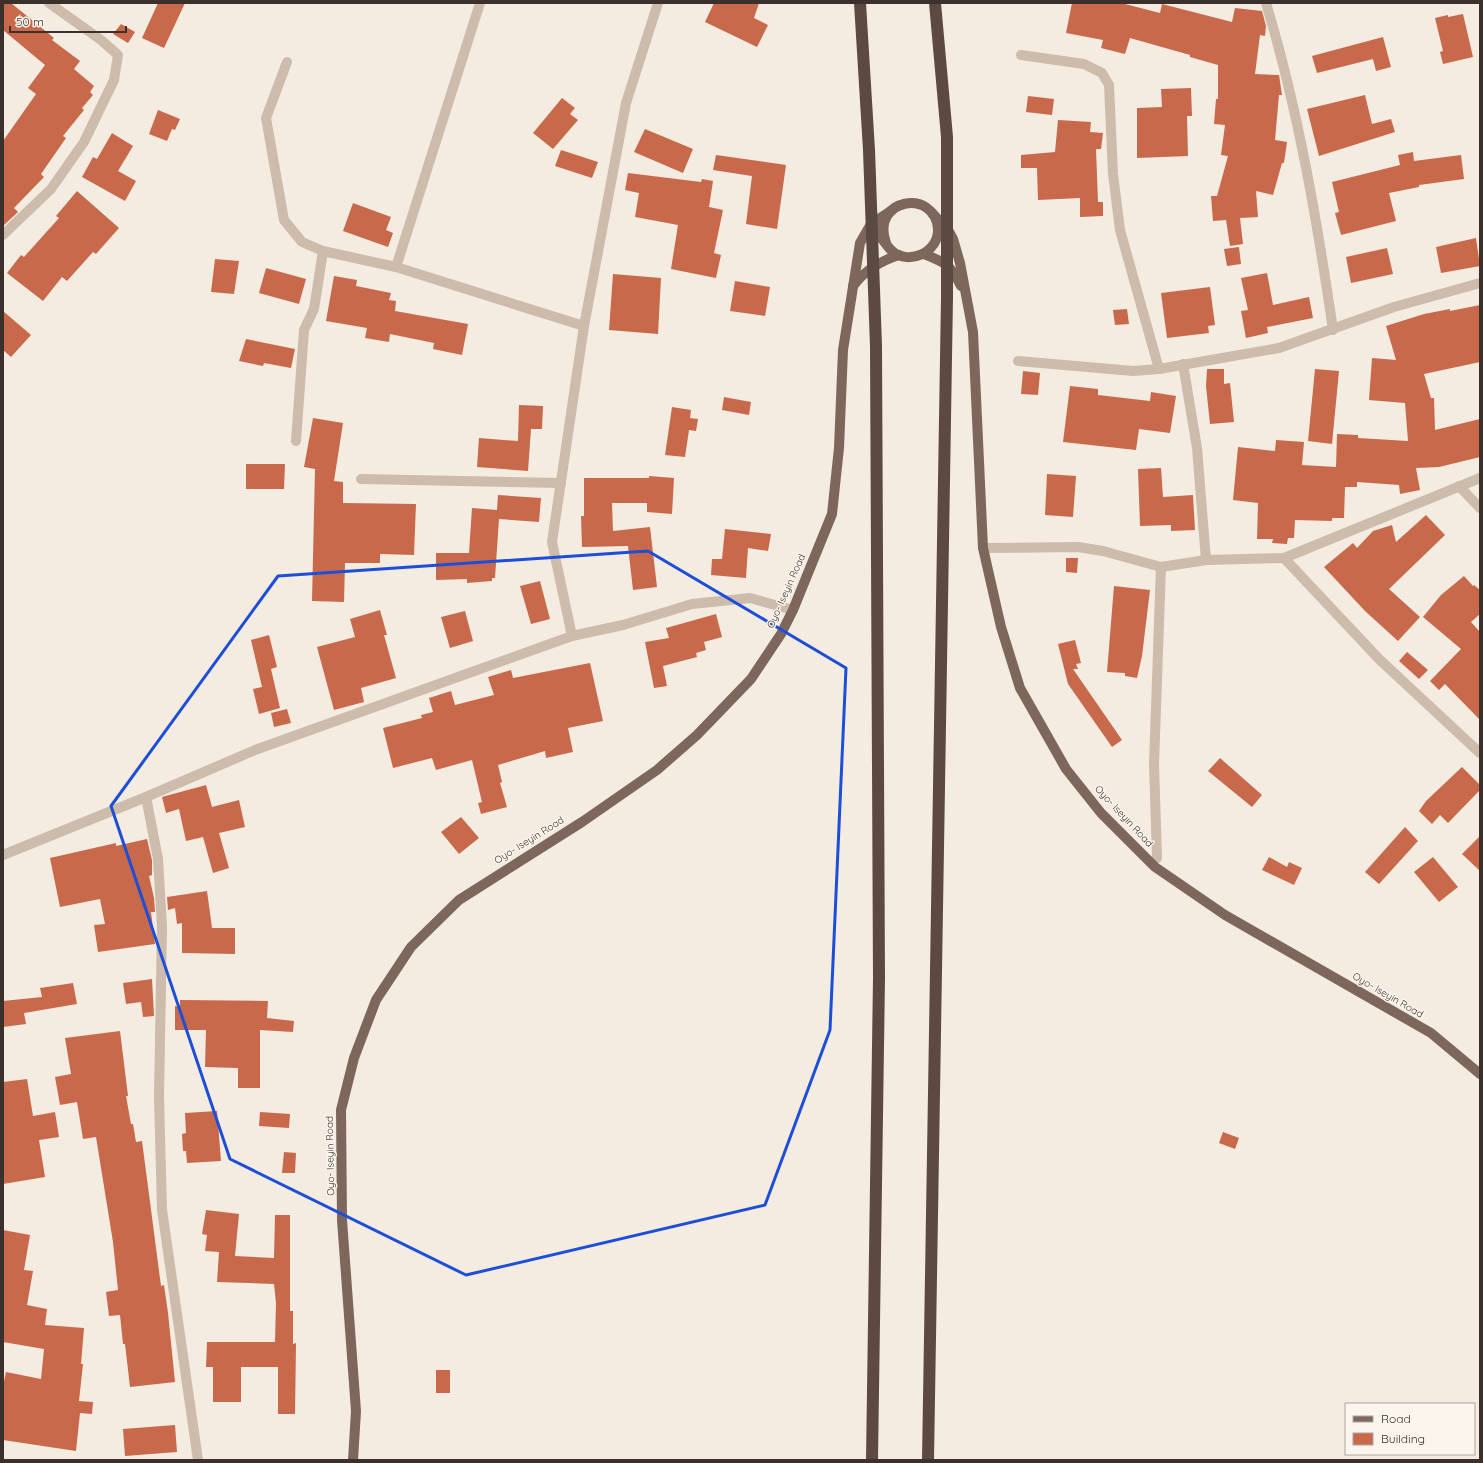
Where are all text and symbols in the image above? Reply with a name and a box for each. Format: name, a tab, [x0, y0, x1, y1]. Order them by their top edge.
scale bar	[10, 8, 126, 34]
text: 50 m	[16, 14, 44, 29]
street label: Oyo- Iseyin Road	[764, 552, 808, 630]
street label: Oyo- Iseyin Road	[1092, 782, 1156, 850]
street label: Oyo- Iseyin Road	[492, 813, 566, 867]
street label: Oyo- Iseyin Road	[1350, 969, 1426, 1021]
street label: Oyo- Iseyin Road	[323, 1116, 337, 1196]
legend	[1345, 1403, 1475, 1455]
text: Road	[1381, 1411, 1411, 1426]
text: Building	[1381, 1431, 1425, 1446]

